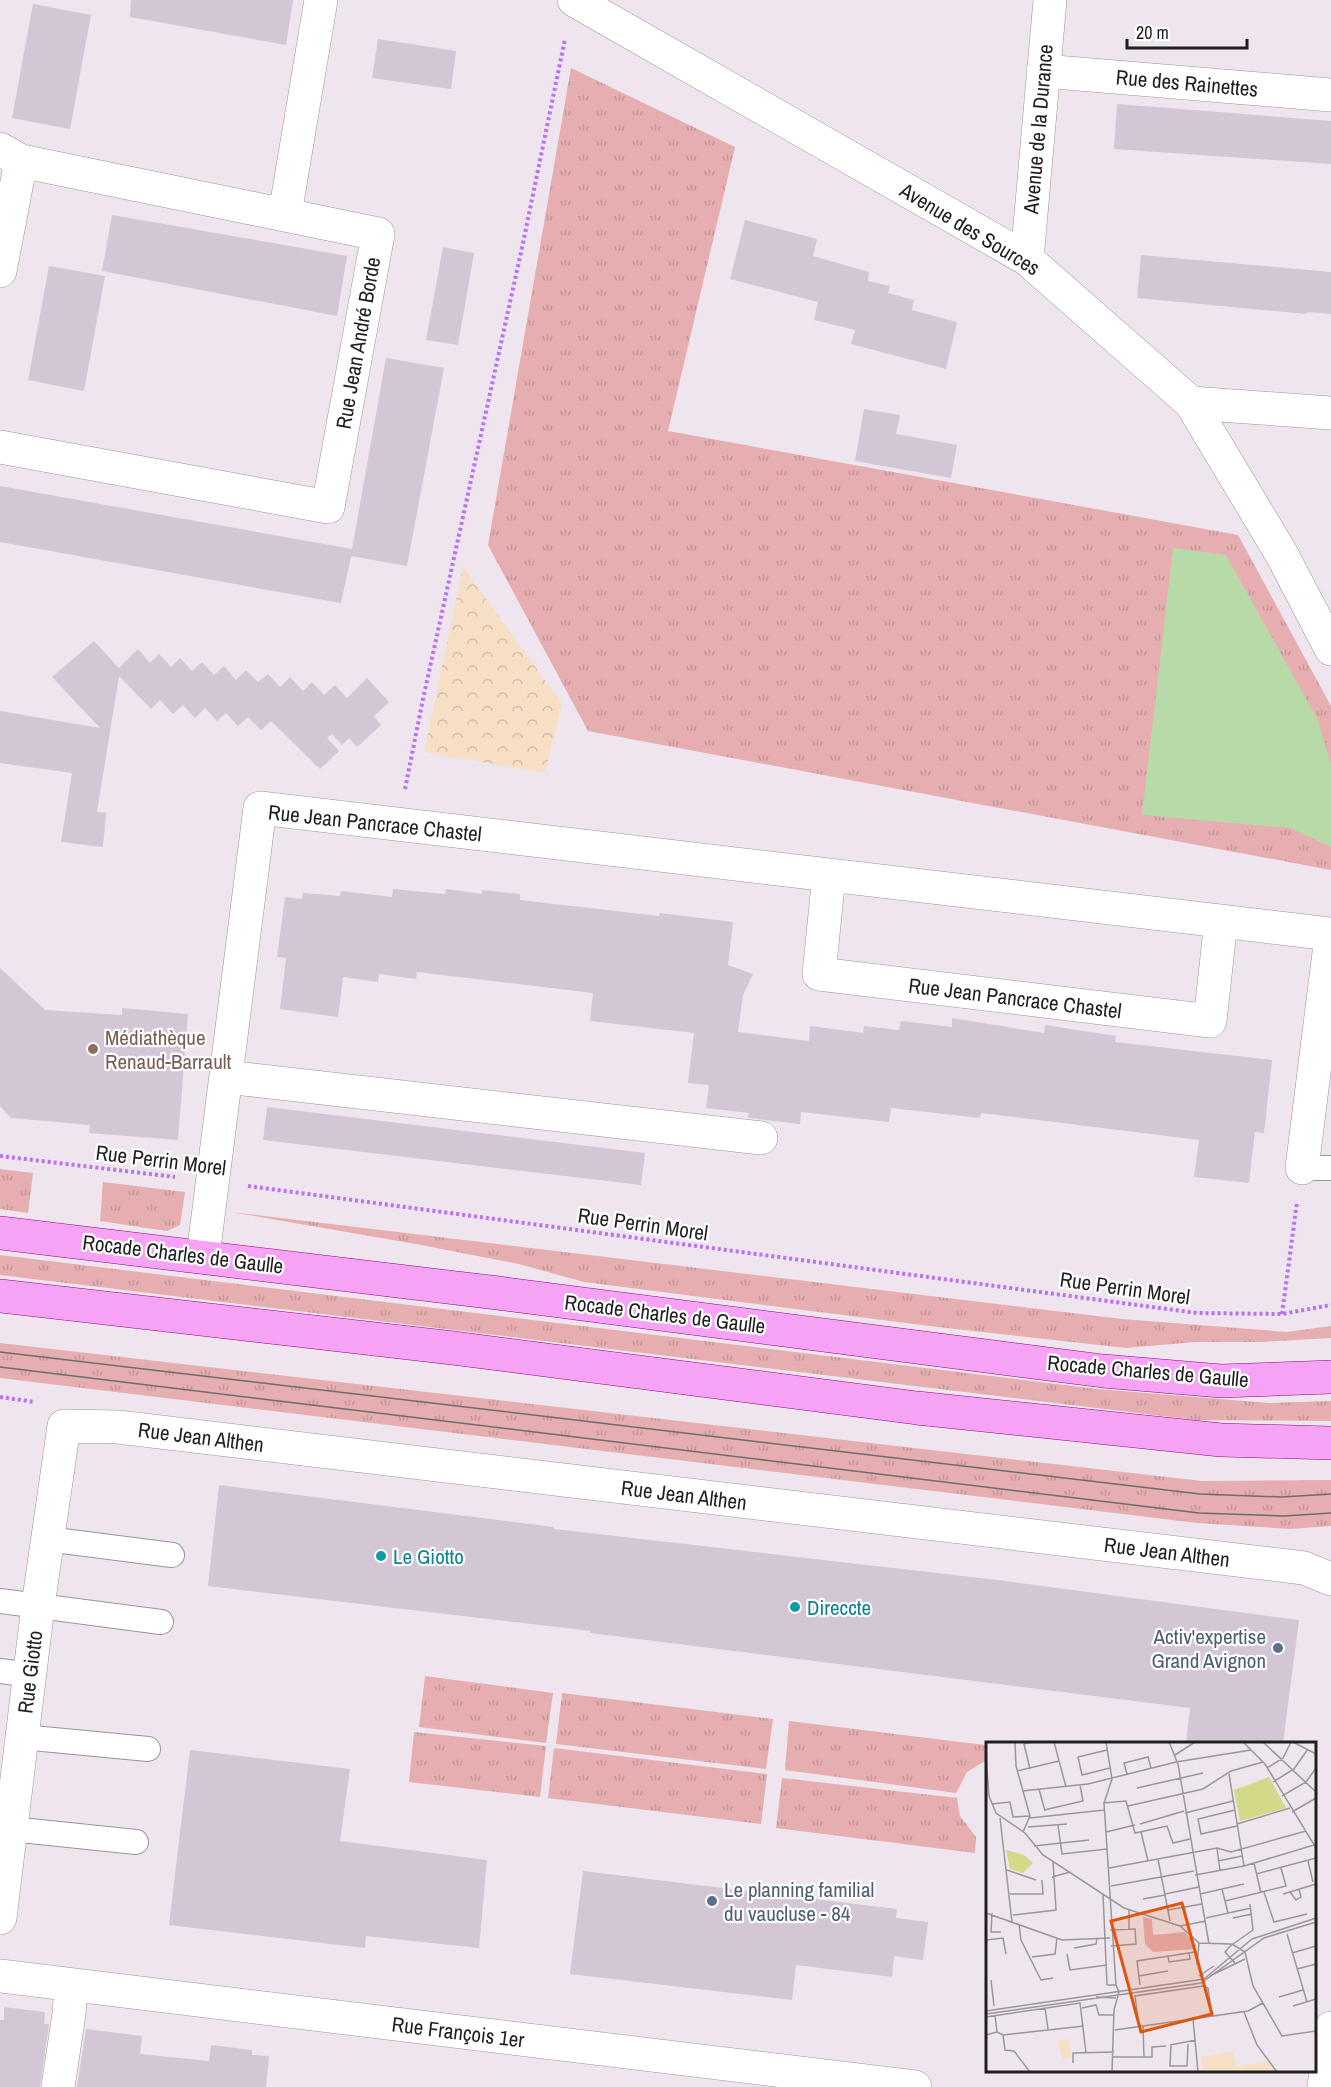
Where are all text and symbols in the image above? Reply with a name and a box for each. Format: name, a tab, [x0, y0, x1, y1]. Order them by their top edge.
scale bar	[1127, 12, 1247, 50]
text: 20 m	[1136, 20, 1169, 45]
street label: Avenue de la Durance	[1016, 43, 1060, 216]
street label: Rue des Rainettes	[1115, 62, 1259, 104]
street label: Avenue des Sources	[894, 175, 1045, 282]
street label: Rue Jean André Borde	[329, 255, 387, 431]
street label: Rue Jean Pancrace Chastel	[267, 797, 483, 849]
street label: Rue Jean Pancrace Chastel	[907, 971, 1123, 1025]
place label: Médiathèque Renaud-Barrault	[105, 1023, 232, 1076]
marker: Médiathèque Renaud-Barrault	[86, 1042, 100, 1056]
street label: Rue Perrin Morel	[94, 1138, 228, 1182]
street label: Rue Perrin Morel	[576, 1201, 710, 1247]
street label: Rocade Charles de Gaulle	[81, 1227, 285, 1281]
street label: Rue Perrin Morel	[1058, 1265, 1192, 1311]
street label: Rocade Charles de Gaulle	[563, 1287, 767, 1341]
street label: Rocade Charles de Gaulle	[1046, 1348, 1250, 1394]
street label: Rue Jean Althen	[137, 1415, 265, 1459]
street label: Rue Jean Althen	[620, 1473, 748, 1517]
street label: Rue Jean Althen	[1103, 1530, 1231, 1574]
place label: Le Giotto	[393, 1542, 464, 1571]
marker: Le Giotto	[374, 1549, 388, 1563]
place label: Direccte	[807, 1593, 871, 1622]
marker: Direccte	[788, 1600, 802, 1614]
place label: Activ'expertise Grand Avignon	[1151, 1622, 1266, 1675]
street label: Rue Giotto	[11, 1629, 49, 1715]
marker: Activ'expertise Grand Avignon	[1271, 1641, 1285, 1655]
inset map	[986, 1742, 1316, 2072]
place label: Le planning familial du vaucluse - 84	[724, 1875, 874, 1928]
marker: Le planning familial du vaucluse - 84	[705, 1894, 719, 1908]
street label: Rue François 1er	[390, 2010, 526, 2055]

